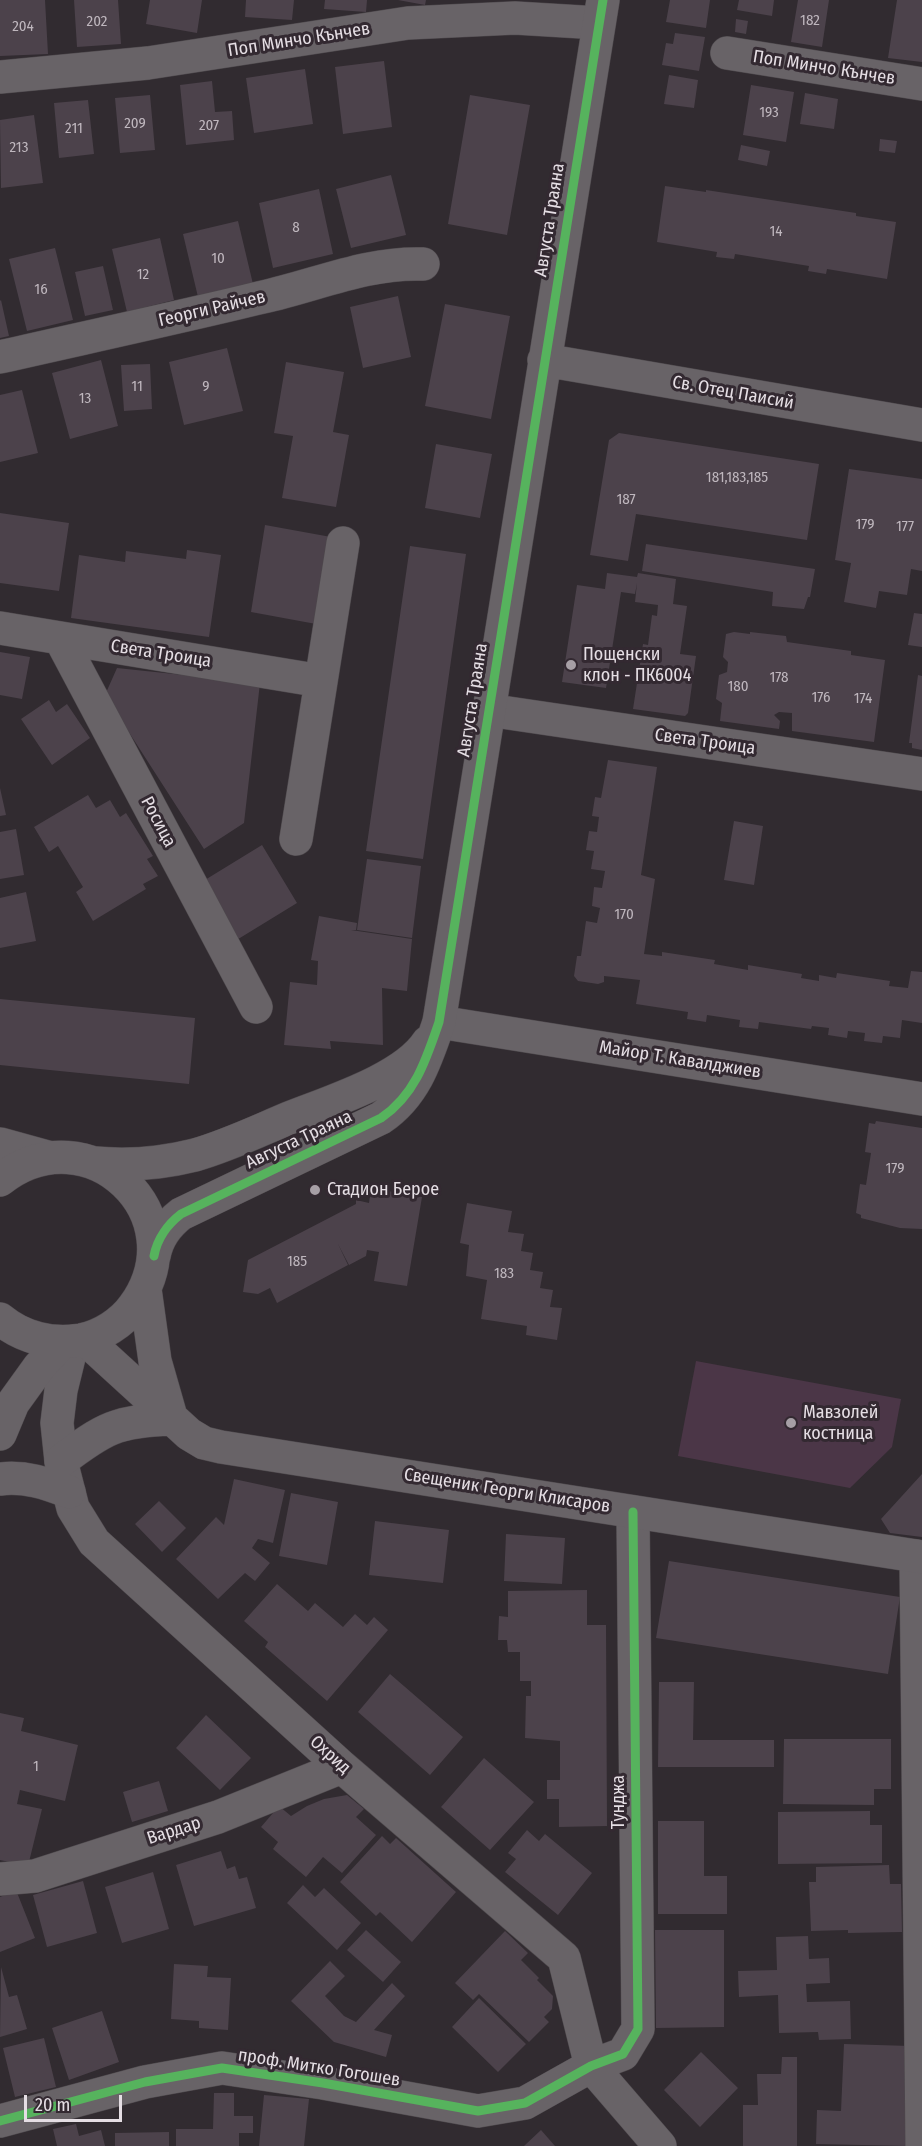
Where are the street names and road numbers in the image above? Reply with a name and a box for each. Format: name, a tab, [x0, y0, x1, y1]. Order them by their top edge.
street label: Поп Минчо Кънчев	[226, 18, 372, 62]
street label: Поп Минчо Кънчев	[751, 46, 897, 90]
street label: Августа Траяна	[530, 162, 570, 278]
street label: Георги Райчев	[156, 286, 268, 332]
street label: Св. Отец Паисий	[670, 372, 796, 414]
street label: Света Троица	[109, 635, 213, 673]
street label: Августа Траяна	[453, 642, 493, 758]
street label: Света Троица	[653, 724, 757, 760]
street label: Росица	[136, 793, 180, 851]
street label: Майор Т. Кавалджиев	[598, 1037, 762, 1083]
street label: Августа Траяна	[242, 1106, 356, 1174]
street label: Свещеник Георги Клисаров	[402, 1464, 612, 1518]
street label: Охрид	[305, 1731, 355, 1779]
street label: Тунджа	[608, 1775, 630, 1829]
street label: Вардар	[144, 1812, 204, 1850]
street label: проф. Митко Гогошев	[236, 2044, 402, 2092]

